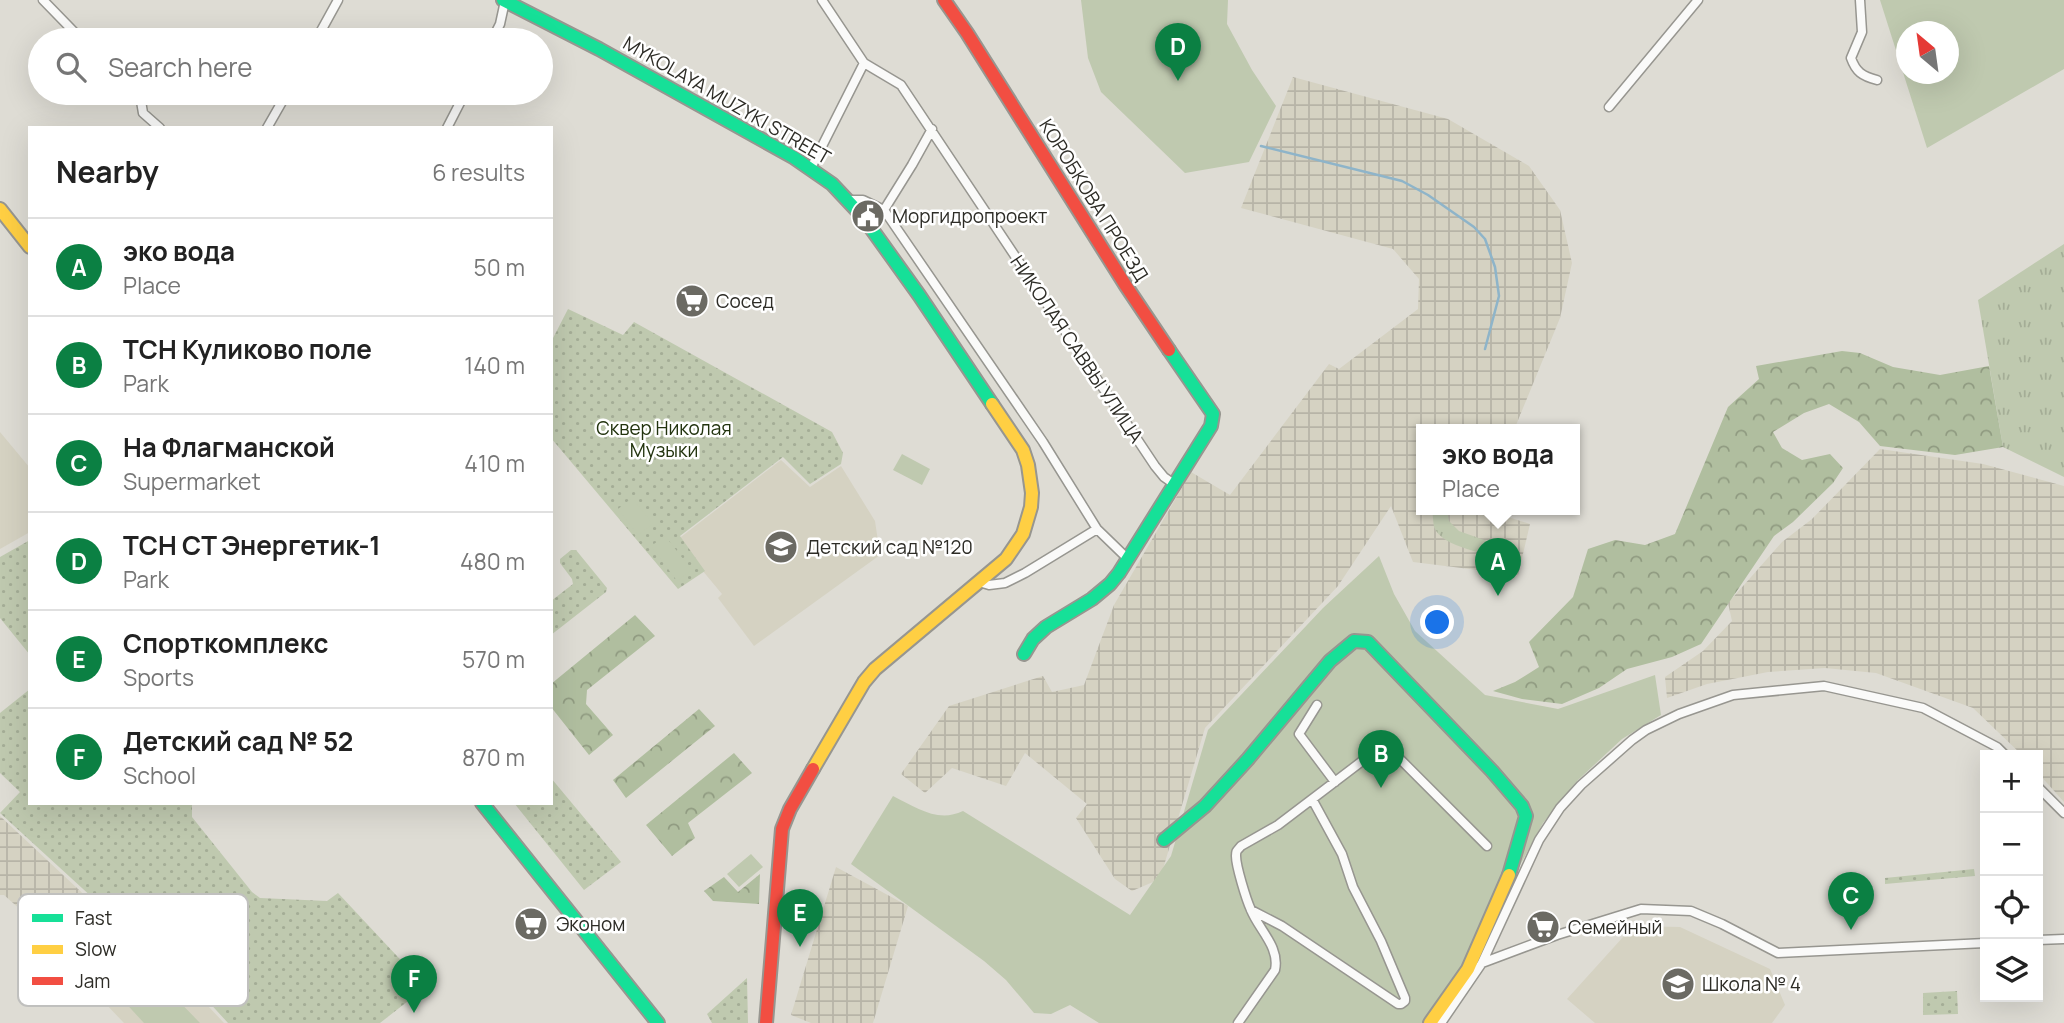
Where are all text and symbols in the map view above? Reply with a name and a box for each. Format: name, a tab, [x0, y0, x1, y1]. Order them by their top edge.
north arrow	[1896, 21, 1959, 84]
pin: D	[1155, 23, 1201, 81]
search box	[28, 28, 553, 105]
street label: MYKOLAYA MUZYKI STREET	[618, 30, 836, 171]
icon: search	[52, 48, 90, 86]
text: Search here	[108, 49, 253, 85]
street label: КОРОБКОВА ПРОЕЗД	[1033, 114, 1155, 286]
text: Nearby	[56, 151, 159, 192]
text: 6 results	[432, 156, 525, 188]
public building icon: Моргидропроект	[849, 197, 887, 235]
place label: Моргидропроект	[892, 203, 1048, 229]
text: эко вода	[123, 233, 235, 269]
street label: НИКОЛАЯ САВВЫ УЛИЦА	[1004, 250, 1150, 448]
text: A	[71, 251, 87, 283]
text: 50 m	[474, 251, 525, 283]
text: Place	[123, 269, 181, 301]
supermarket icon: Сосед	[673, 282, 711, 320]
place label: Сосед	[716, 288, 774, 314]
text: ТСН Куликово поле	[123, 331, 372, 367]
text: B	[72, 349, 86, 381]
text: 140 m	[464, 349, 525, 381]
text: Park	[123, 367, 169, 399]
park label: Сквер Николая Музыки	[596, 415, 732, 463]
popup	[1416, 424, 1580, 515]
text: На Флагманской	[123, 429, 335, 465]
text: эко вода	[1442, 436, 1554, 472]
text: C	[71, 447, 88, 479]
text: 410 m	[464, 447, 525, 479]
text: Supermarket	[123, 465, 261, 497]
text: Place	[1442, 472, 1500, 504]
text: ТСН СТ Энергетик-1	[123, 527, 381, 563]
school or university icon: Детский сад №120	[762, 528, 800, 566]
place label: Детский сад №120	[806, 534, 973, 560]
pin: A	[1475, 538, 1521, 596]
text: D	[71, 545, 87, 577]
text: 480 m	[460, 545, 525, 577]
text: Park	[123, 563, 169, 595]
your location	[1420, 605, 1454, 639]
text: Спорткомплекс	[123, 625, 328, 661]
text: E	[72, 643, 86, 675]
text: 570 m	[462, 643, 525, 675]
text: Sports	[123, 661, 194, 693]
text: Детский сад № 52	[123, 723, 353, 759]
pin: B	[1358, 730, 1404, 788]
text: F	[73, 741, 85, 773]
text: 870 m	[462, 741, 525, 773]
map controls	[1980, 750, 2043, 1002]
button: +	[1980, 750, 2043, 813]
text: School	[123, 759, 196, 791]
button: −	[1980, 813, 2043, 876]
pin: C	[1828, 872, 1874, 930]
button: locate	[1980, 876, 2043, 939]
pin: E	[777, 889, 823, 947]
legend	[18, 894, 248, 1006]
text: Fast	[75, 905, 112, 931]
supermarket icon: Эконом	[512, 905, 550, 943]
supermarket icon: Семейный	[1524, 908, 1562, 946]
place label: Эконом	[556, 911, 625, 937]
place label: Семейный	[1568, 914, 1662, 940]
text: Slow	[75, 936, 117, 962]
button: layers	[1980, 939, 2043, 1002]
pin: F	[391, 955, 437, 1013]
school or university icon: Школа № 4	[1659, 965, 1697, 1003]
text: Jam	[75, 968, 110, 994]
place label: Школа № 4	[1702, 971, 1801, 997]

